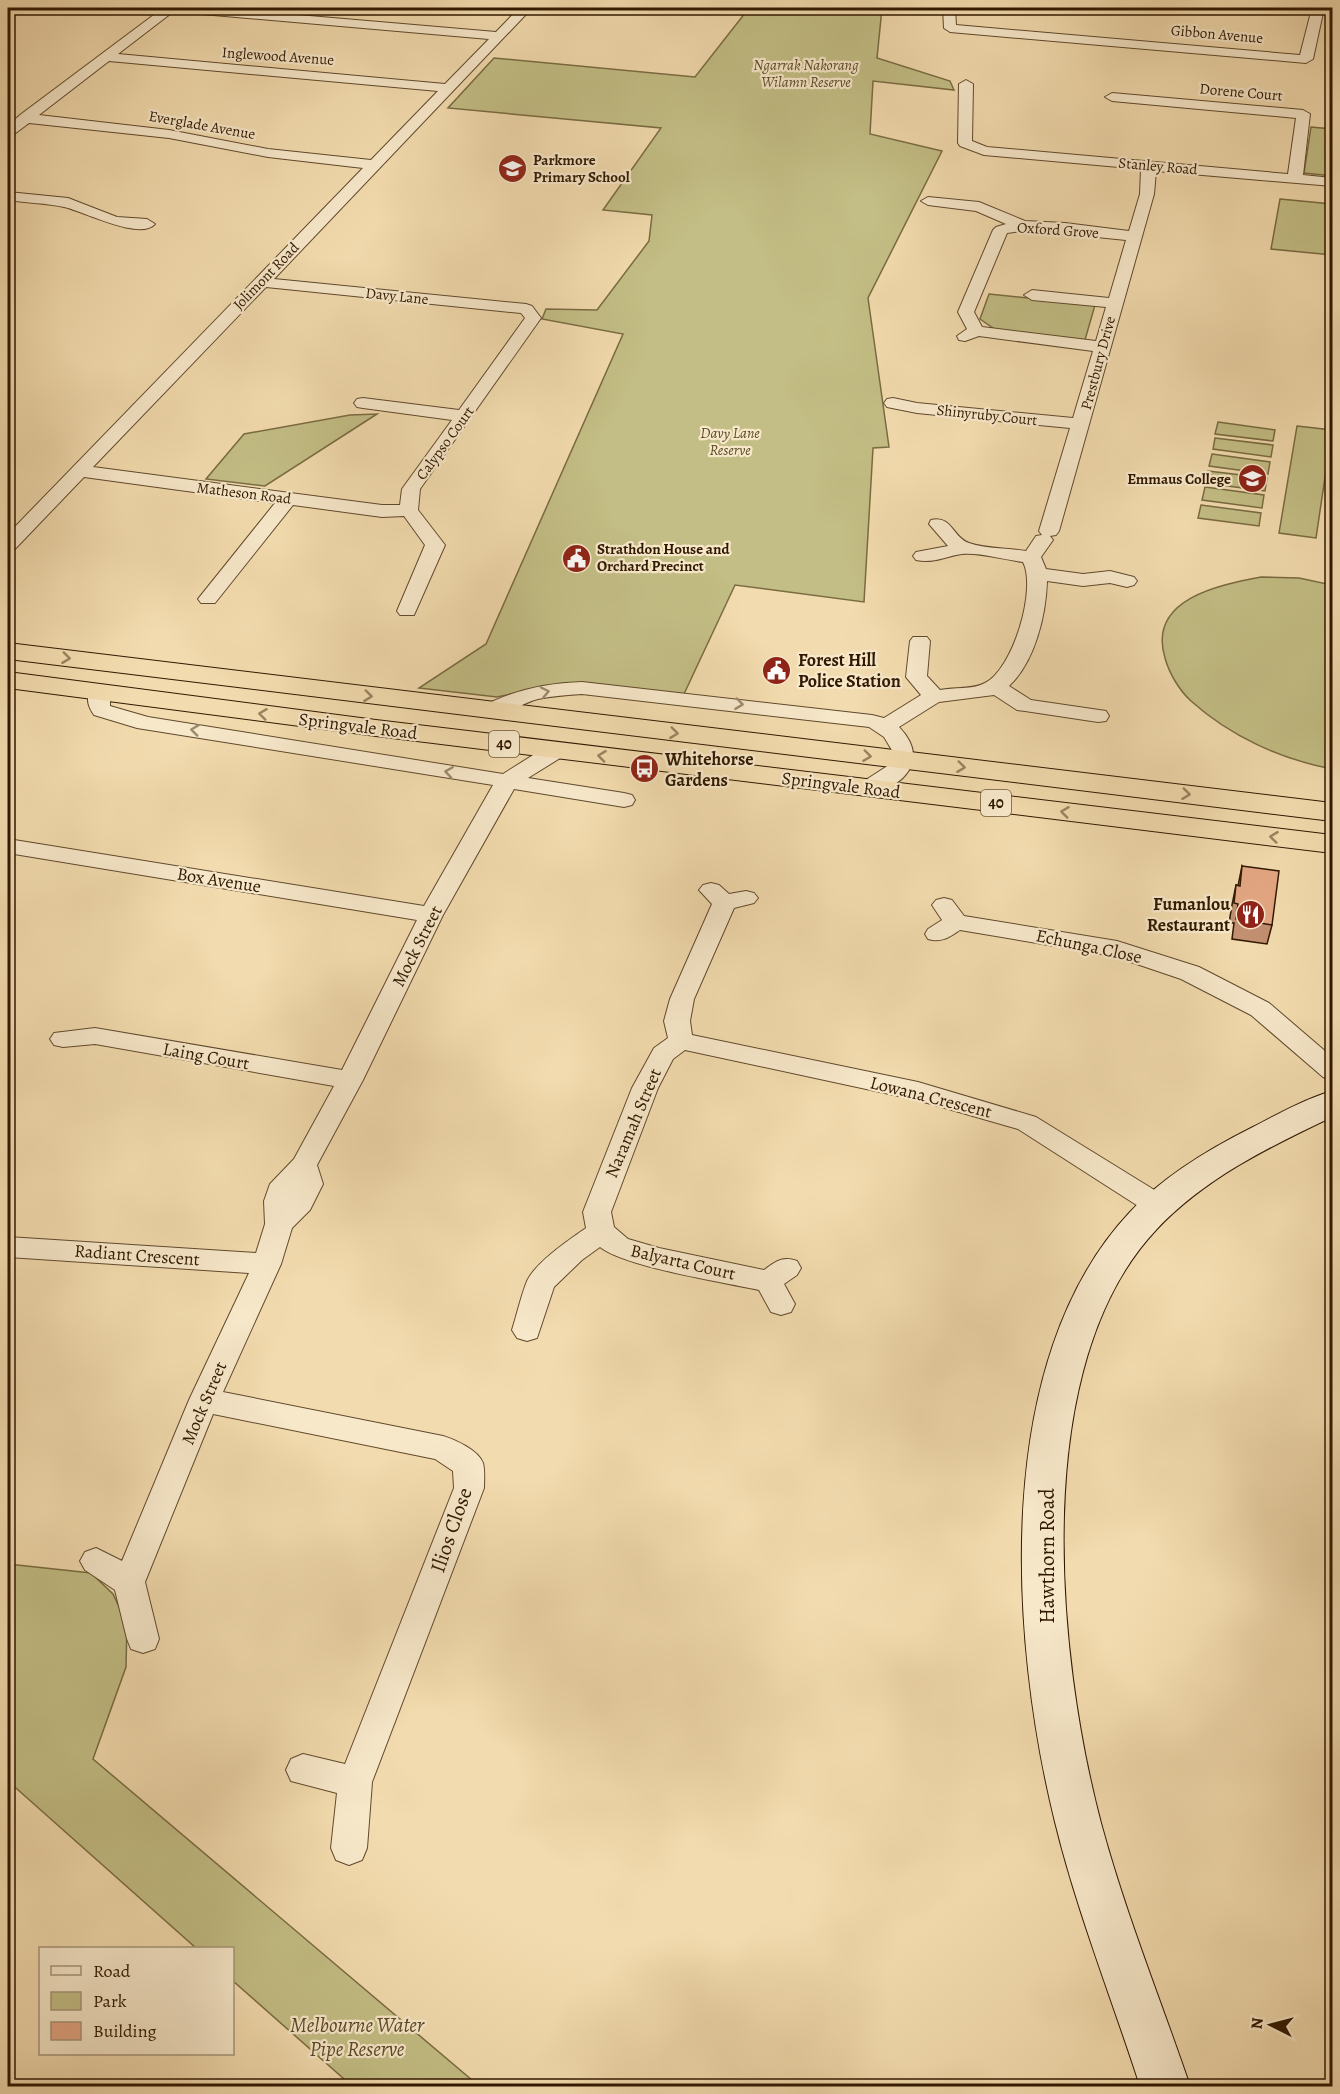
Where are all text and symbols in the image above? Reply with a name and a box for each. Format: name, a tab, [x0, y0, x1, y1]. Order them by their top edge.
street label: Gibbon Avenue	[1170, 20, 1264, 48]
street label: Inglewood Avenue	[221, 42, 335, 70]
park label: Ngarrak Nakorang Wilamn Reserve	[753, 55, 859, 92]
street label: Dorene Court	[1198, 78, 1284, 106]
street label: Everglade Avenue	[147, 106, 257, 144]
place label: Parkmore Primary School	[533, 150, 630, 187]
school or university icon: Parkmore Primary School	[496, 153, 528, 185]
street label: Stanley Road	[1118, 153, 1199, 180]
street label: Oxford Grove	[1016, 217, 1100, 243]
street label: Jolimont Road	[229, 237, 304, 314]
street label: Davy Lane	[365, 283, 430, 309]
street label: Prestbury Drive	[1076, 314, 1120, 412]
street label: Shinyruby Court	[936, 400, 1038, 430]
street label: Calypso Court	[411, 402, 479, 484]
park label: Davy Lane Reserve	[700, 423, 760, 460]
school or university icon: Emmaus College	[1236, 463, 1268, 495]
place label: Emmaus College	[1127, 469, 1231, 489]
street label: Matheson Road	[196, 477, 293, 509]
place label: Strathdon House and Orchard Precinct	[597, 539, 730, 576]
public building icon: Strathdon House and Orchard Precinct	[560, 542, 592, 574]
place label: Forest Hill Police Station	[798, 648, 901, 693]
one-way arrow	[61, 652, 70, 664]
public building icon: Forest Hill Police Station	[761, 654, 793, 686]
one-way arrow	[540, 686, 550, 699]
one-way arrow	[363, 690, 372, 702]
one-way arrow	[734, 697, 743, 710]
street label: Springvale Road	[297, 707, 419, 745]
one-way arrow	[258, 708, 268, 720]
one-way arrow	[190, 724, 199, 737]
one-way arrow	[669, 727, 678, 739]
road number: 40	[489, 731, 519, 757]
place label: Whitehorse Gardens	[664, 747, 754, 792]
one-way arrow	[598, 750, 607, 762]
one-way arrow	[863, 750, 872, 762]
bus stop icon: Whitehorse Gardens	[628, 753, 660, 785]
one-way arrow	[956, 761, 965, 773]
one-way arrow	[445, 766, 454, 778]
street label: Springvale Road	[780, 766, 902, 804]
one-way arrow	[1181, 787, 1190, 800]
road number: 40	[981, 790, 1011, 816]
one-way arrow	[1061, 806, 1070, 819]
one-way arrow	[1270, 831, 1279, 844]
street label: Box Avenue	[175, 862, 263, 898]
place label: Fumanlou Restaurant	[1147, 892, 1230, 937]
restaurant icon: Fumanlou Restaurant	[1235, 898, 1267, 930]
street label: Mock Street	[386, 901, 448, 991]
street label: Echunga Close	[1034, 923, 1144, 969]
street label: Laing Court	[161, 1037, 251, 1075]
street label: Naramah Street	[599, 1064, 667, 1181]
street label: Lowana Crescent	[868, 1070, 994, 1124]
street label: Balyarta Court	[628, 1238, 738, 1286]
street label: Radiant Crescent	[73, 1239, 201, 1271]
street label: Mock Street	[176, 1358, 232, 1448]
street label: Ilios Close	[423, 1484, 479, 1576]
street label: Hawthorn Road	[1033, 1487, 1061, 1624]
legend	[39, 1947, 234, 2055]
text: Road	[93, 1959, 131, 1983]
text: Park	[93, 1989, 127, 2013]
north arrow	[1241, 1995, 1301, 2055]
park label: Melbourne Water Pipe Reserve	[290, 2011, 425, 2063]
text: N	[1246, 2016, 1269, 2030]
text: Building	[93, 2019, 157, 2043]

